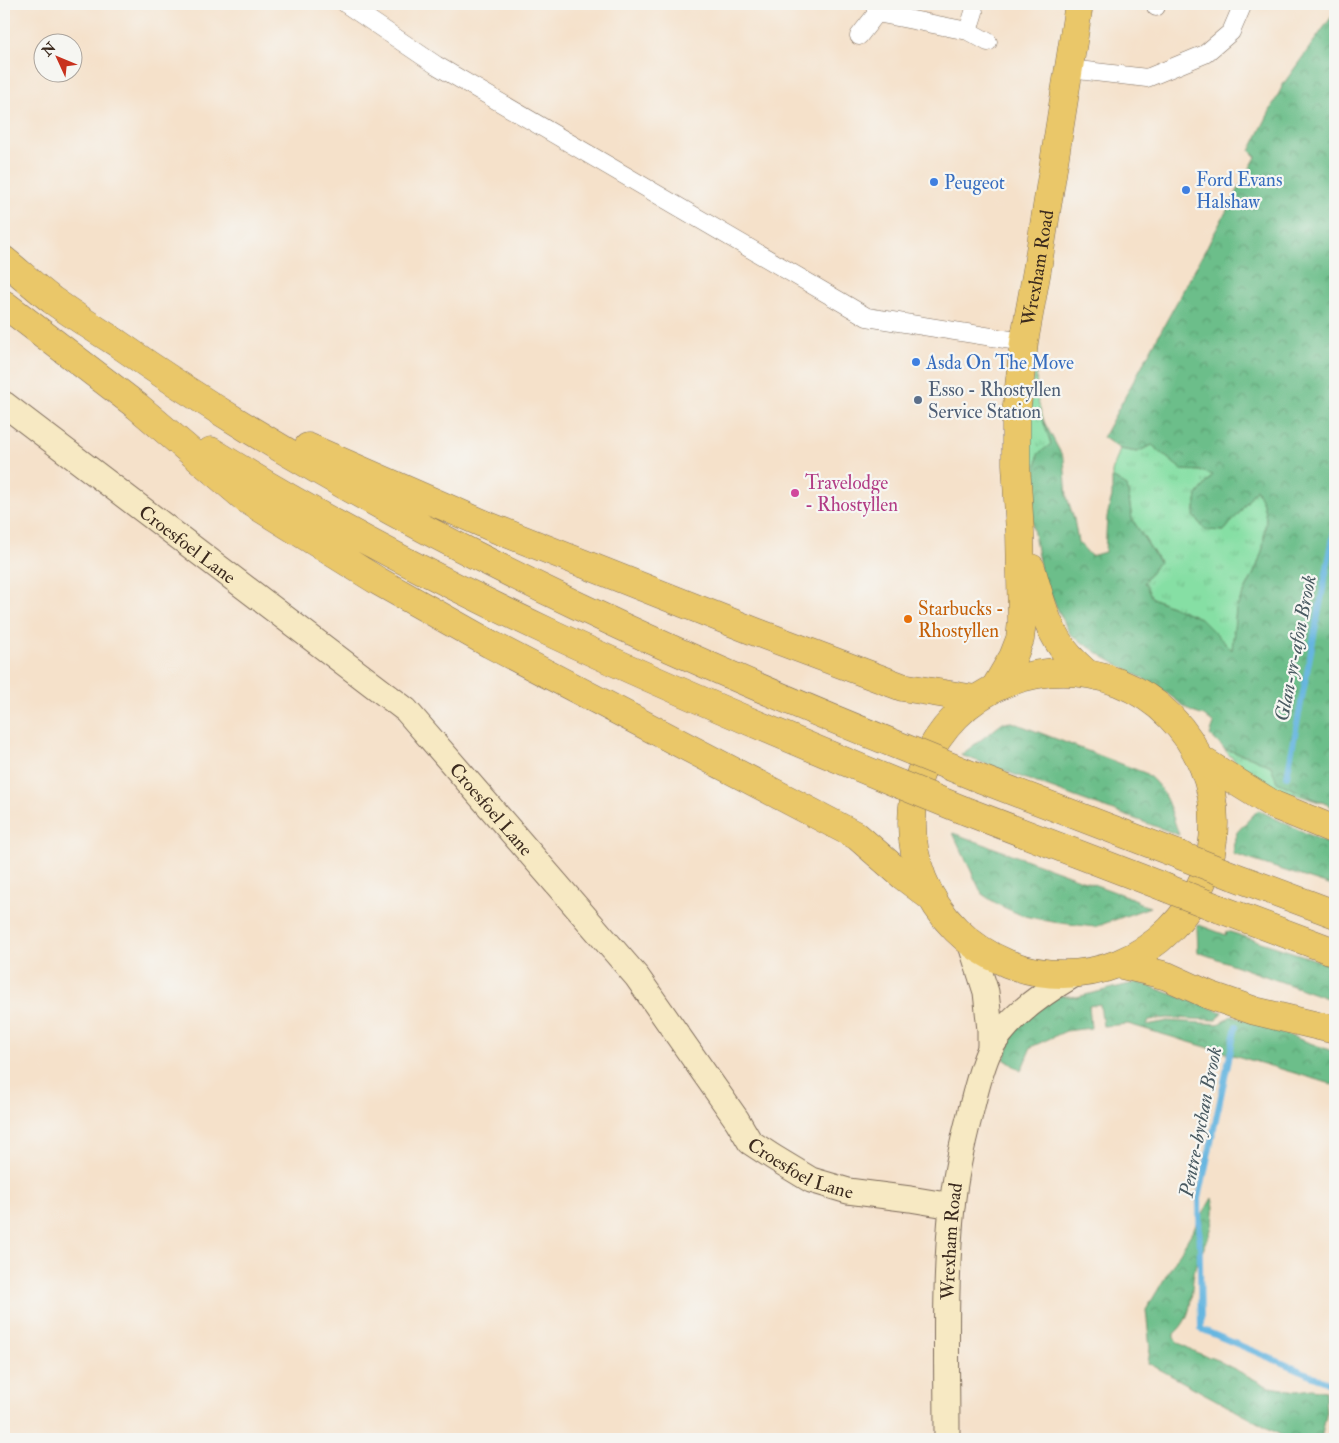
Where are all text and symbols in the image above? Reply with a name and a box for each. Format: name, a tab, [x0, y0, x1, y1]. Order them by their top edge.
north arrow	[32, 32, 82, 82]
text: N	[38, 39, 60, 60]
place label: Ford Evans Halshaw	[1196, 168, 1282, 214]
place label: Peugeot	[944, 171, 1005, 195]
marker: Peugeot	[928, 176, 940, 188]
marker: Ford Evans Halshaw	[1180, 184, 1192, 196]
street label: Wrexham Road	[1016, 207, 1059, 329]
place label: Asda On The Move	[925, 351, 1074, 375]
marker: Asda On The Move	[910, 356, 922, 368]
place label: Esso - Rhostyllen Service Station	[928, 378, 1061, 424]
marker: Esso - Rhostyllen Service Station	[912, 394, 924, 406]
place label: Travelodge - Rhostyllen	[805, 471, 898, 517]
marker: Travelodge - Rhostyllen	[789, 487, 801, 499]
street label: Croesfoel Lane	[134, 500, 241, 589]
water label: Glan-yr-afon Brook	[1269, 573, 1322, 723]
place label: Starbucks - Rhostyllen	[918, 597, 1004, 643]
marker: Starbucks - Rhostyllen	[902, 613, 914, 625]
street label: Croesfoel Lane	[444, 758, 538, 861]
water label: Pentre-bychan Brook	[1173, 1045, 1227, 1201]
street label: Croesfoel Lane	[743, 1133, 854, 1205]
street label: Wrexham Road	[936, 1180, 968, 1301]

